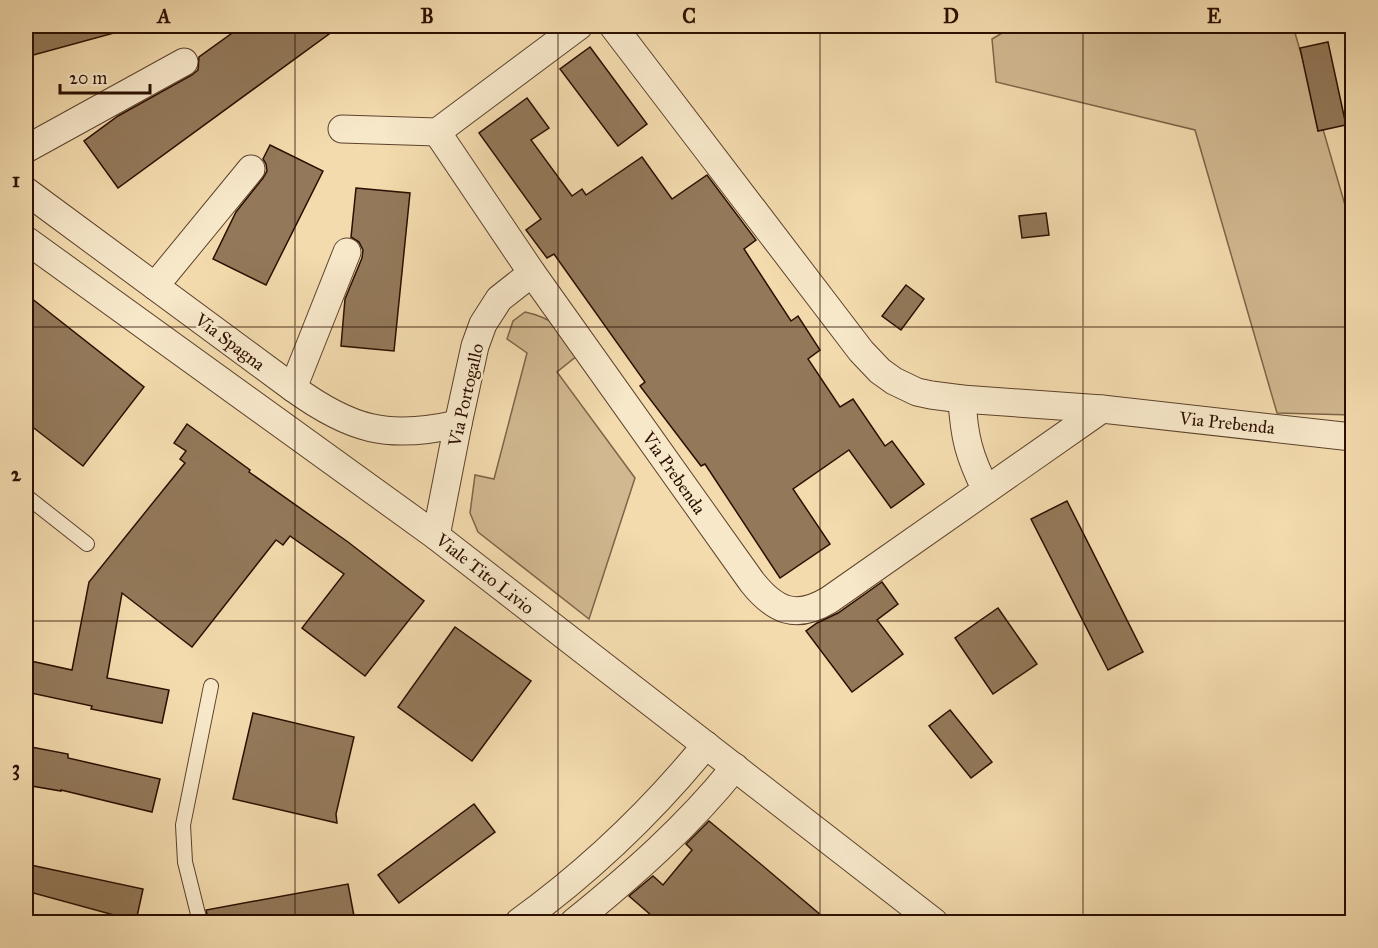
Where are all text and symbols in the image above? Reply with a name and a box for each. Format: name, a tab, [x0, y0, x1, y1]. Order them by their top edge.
text: A	[155, 4, 171, 28]
text: B	[420, 4, 434, 28]
text: C	[682, 4, 696, 28]
text: D	[943, 4, 959, 28]
text: E	[1207, 4, 1222, 28]
scale bar	[60, 57, 150, 95]
text: 20 m	[69, 67, 107, 89]
text: 1	[12, 168, 20, 192]
street label: Via Spagna	[189, 308, 270, 376]
street label: Via Portogallo	[443, 341, 490, 450]
street label: Via Prebenda	[1177, 407, 1276, 439]
street label: Via Prebenda	[637, 427, 711, 519]
text: 2	[11, 462, 22, 486]
street label: Viale Tito Livio	[431, 528, 539, 619]
text: 3	[12, 756, 20, 781]

